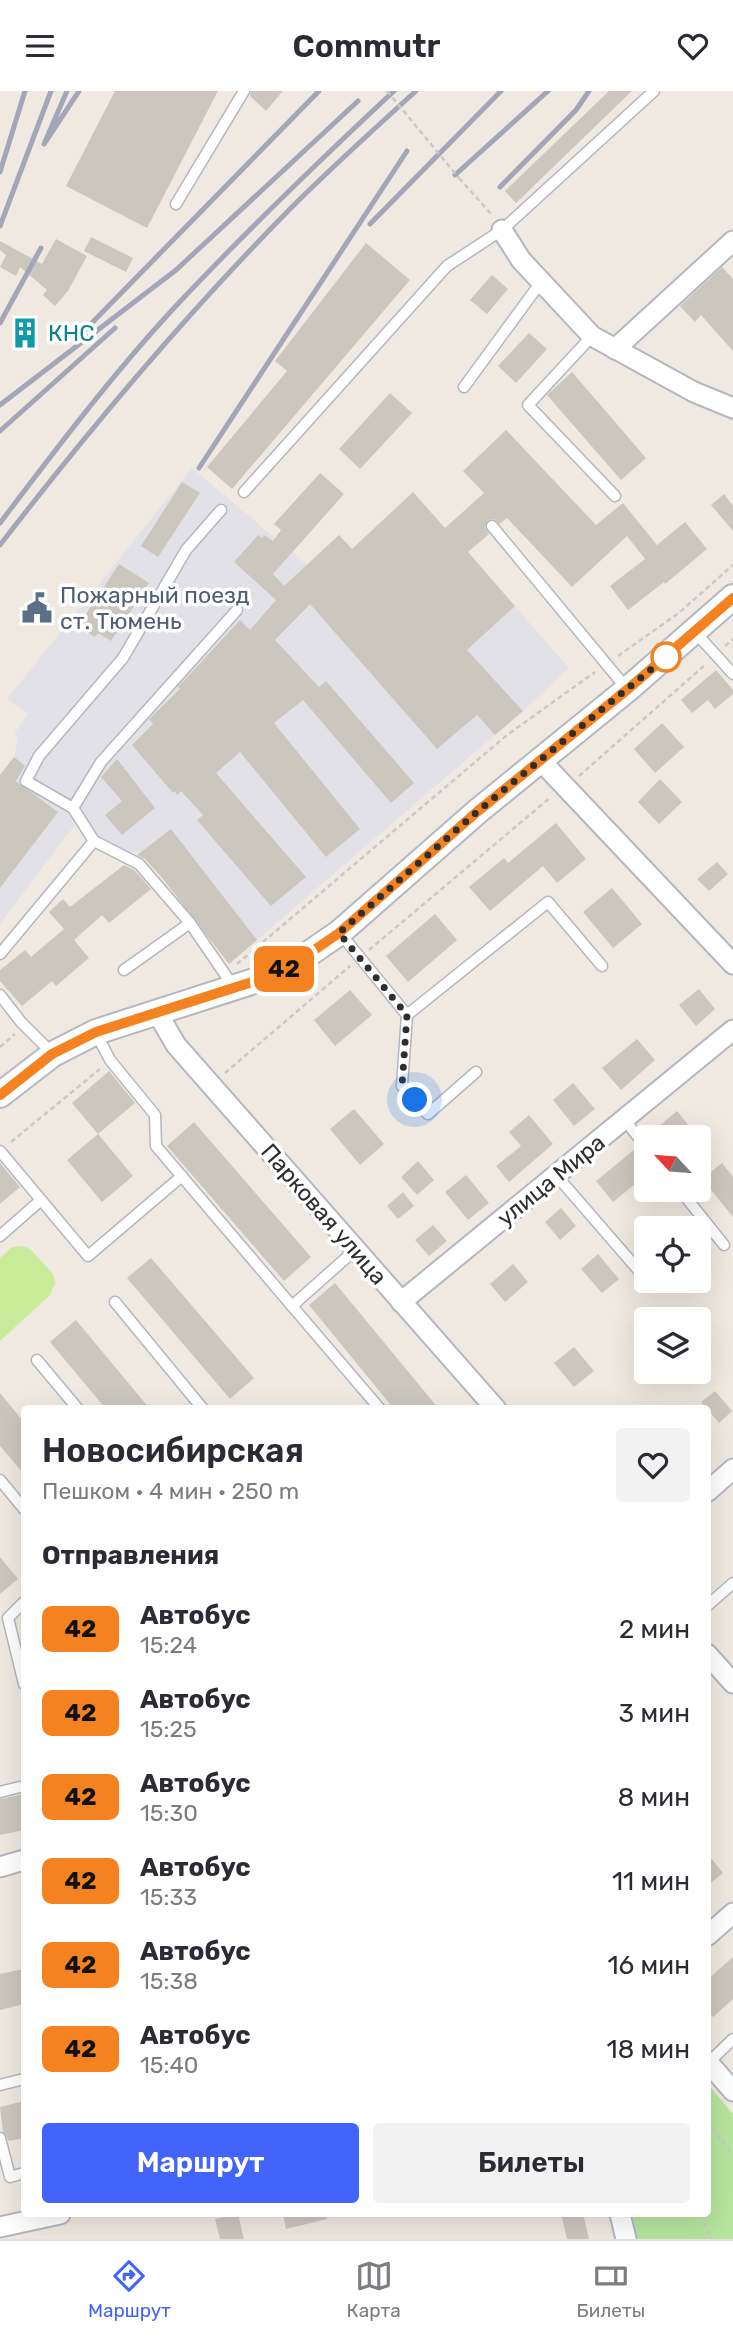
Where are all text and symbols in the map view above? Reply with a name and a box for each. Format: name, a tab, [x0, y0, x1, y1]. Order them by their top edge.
icon: menu	[21, 27, 59, 65]
text: Commutr	[292, 27, 441, 65]
icon: heart	[674, 27, 712, 65]
building icon: КНС	[8, 316, 42, 350]
place label: КНС	[48, 319, 94, 347]
place label: Пожарный поезд ст. Тюмень	[60, 581, 250, 635]
public building icon: Пожарный поезд ст. Тюмень	[20, 591, 54, 625]
unlabelled marker	[651, 642, 681, 672]
line badge: 42	[252, 946, 316, 992]
text: 42	[268, 955, 300, 983]
your location	[397, 1082, 432, 1117]
north arrow	[634, 1125, 710, 1202]
map controls	[634, 1125, 711, 1384]
street label: улица Мира	[491, 1128, 611, 1232]
street label: Парковая улица	[255, 1138, 393, 1290]
button: locate	[634, 1216, 711, 1293]
button: layers	[634, 1307, 711, 1384]
button: heart	[616, 1428, 690, 1502]
text: Новосибирская	[42, 1431, 304, 1470]
text: Пешком · 4 мин · 250 m	[42, 1477, 299, 1505]
text: Отправления	[42, 1540, 219, 1571]
text: Автобус	[140, 1600, 251, 1631]
text: 2 мин	[619, 1614, 690, 1645]
text: 42	[65, 1615, 97, 1643]
text: 15:24	[140, 1631, 197, 1659]
text: Автобус	[140, 1684, 251, 1715]
text: 3 мин	[619, 1698, 690, 1729]
text: 42	[65, 1699, 97, 1727]
text: 15:25	[140, 1715, 197, 1743]
text: Автобус	[140, 1768, 251, 1799]
text: 8 мин	[618, 1782, 690, 1813]
text: 42	[65, 1783, 97, 1811]
text: 15:30	[140, 1799, 198, 1827]
text: Автобус	[140, 1852, 251, 1883]
text: 11 мин	[612, 1866, 690, 1897]
text: 42	[65, 1867, 97, 1895]
text: 15:33	[140, 1883, 197, 1911]
text: Автобус	[140, 1936, 251, 1967]
text: 16 мин	[607, 1950, 690, 1981]
text: 42	[65, 1951, 97, 1979]
text: 15:38	[140, 1967, 198, 1995]
text: Автобус	[140, 2020, 251, 2051]
text: 18 мин	[607, 2034, 690, 2065]
text: 42	[65, 2035, 97, 2063]
text: 15:40	[140, 2051, 198, 2079]
button: Маршрут	[42, 2123, 359, 2203]
button: Билеты	[373, 2123, 690, 2203]
tab: Маршрут	[88, 2257, 171, 2322]
tab: Карта	[347, 2257, 401, 2322]
tab: Билеты	[577, 2257, 645, 2322]

